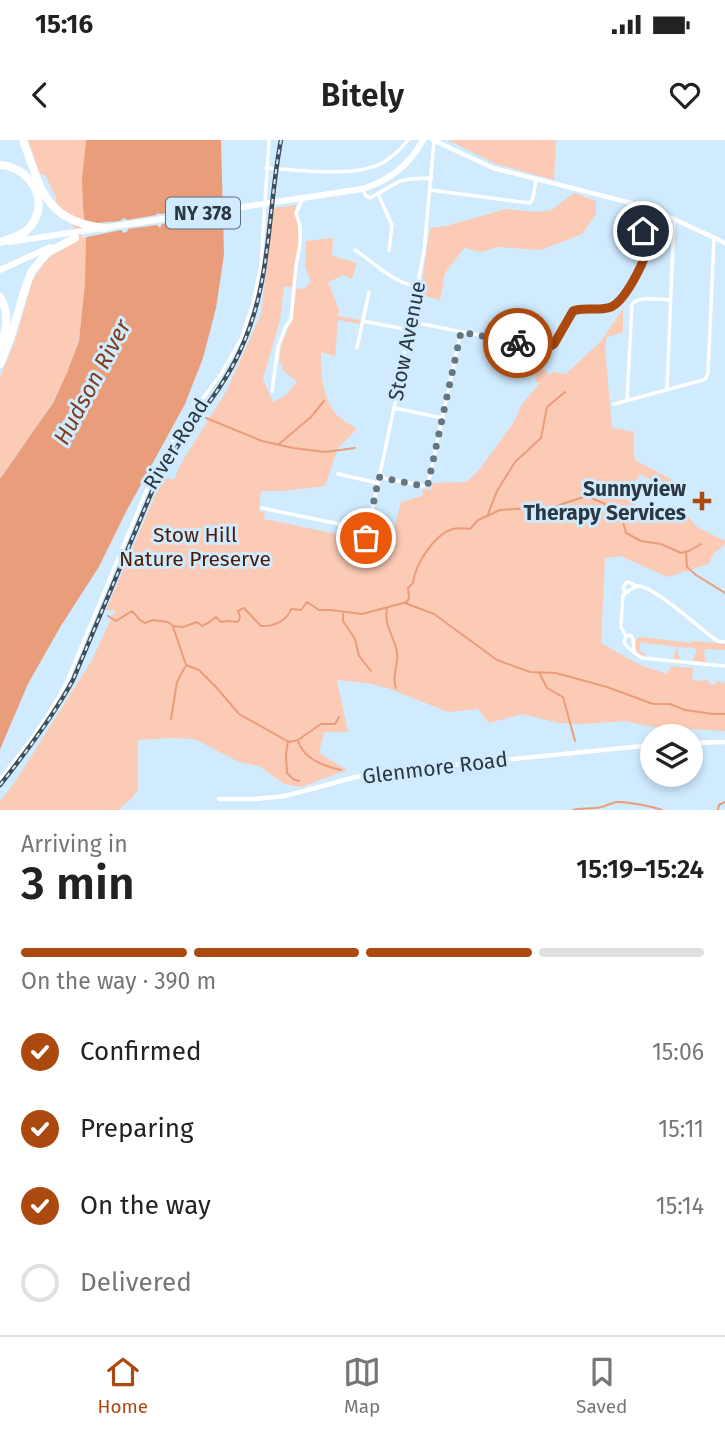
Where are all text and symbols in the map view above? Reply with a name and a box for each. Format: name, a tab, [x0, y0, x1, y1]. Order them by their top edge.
text: 15:16	[35, 9, 93, 40]
icon: back	[21, 76, 59, 114]
text: Bitely	[321, 76, 404, 114]
icon: heart	[666, 76, 704, 114]
road number: NY 378	[166, 198, 240, 228]
pin	[613, 201, 673, 261]
icon: home	[624, 212, 662, 250]
street label: Stow Avenue	[383, 279, 431, 403]
courier	[483, 308, 553, 378]
water label: Hudson River	[47, 314, 137, 449]
icon: bike	[499, 324, 537, 362]
street label: River Road	[138, 394, 214, 494]
place label: Sunnyview Therapy Services	[523, 476, 686, 526]
marker: Sunnyview Therapy Services	[692, 491, 712, 511]
pin	[336, 508, 396, 568]
icon: bag	[347, 519, 385, 557]
park label: Stow Hill Nature Preserve	[119, 522, 271, 572]
map controls	[640, 724, 703, 787]
button: layers	[640, 724, 703, 787]
street label: Glenmore Road	[361, 746, 509, 790]
text: Arriving in	[21, 830, 128, 858]
text: 15:19–15:24	[576, 854, 704, 885]
text: 3 min	[21, 856, 135, 911]
text: On the way · 390 m	[21, 967, 216, 995]
icon: check	[21, 1033, 59, 1071]
text: Confirmed	[80, 1036, 201, 1067]
text: 15:06	[652, 1038, 704, 1066]
icon: check	[21, 1110, 59, 1148]
text: Preparing	[80, 1113, 193, 1144]
text: 15:11	[658, 1115, 704, 1143]
icon: check	[21, 1187, 59, 1225]
text: On the way	[80, 1190, 211, 1221]
text: 15:14	[656, 1192, 704, 1220]
text: Delivered	[80, 1267, 192, 1298]
tab: Home	[97, 1353, 148, 1418]
tab: Map	[343, 1353, 381, 1418]
tab: Saved	[576, 1353, 627, 1418]

